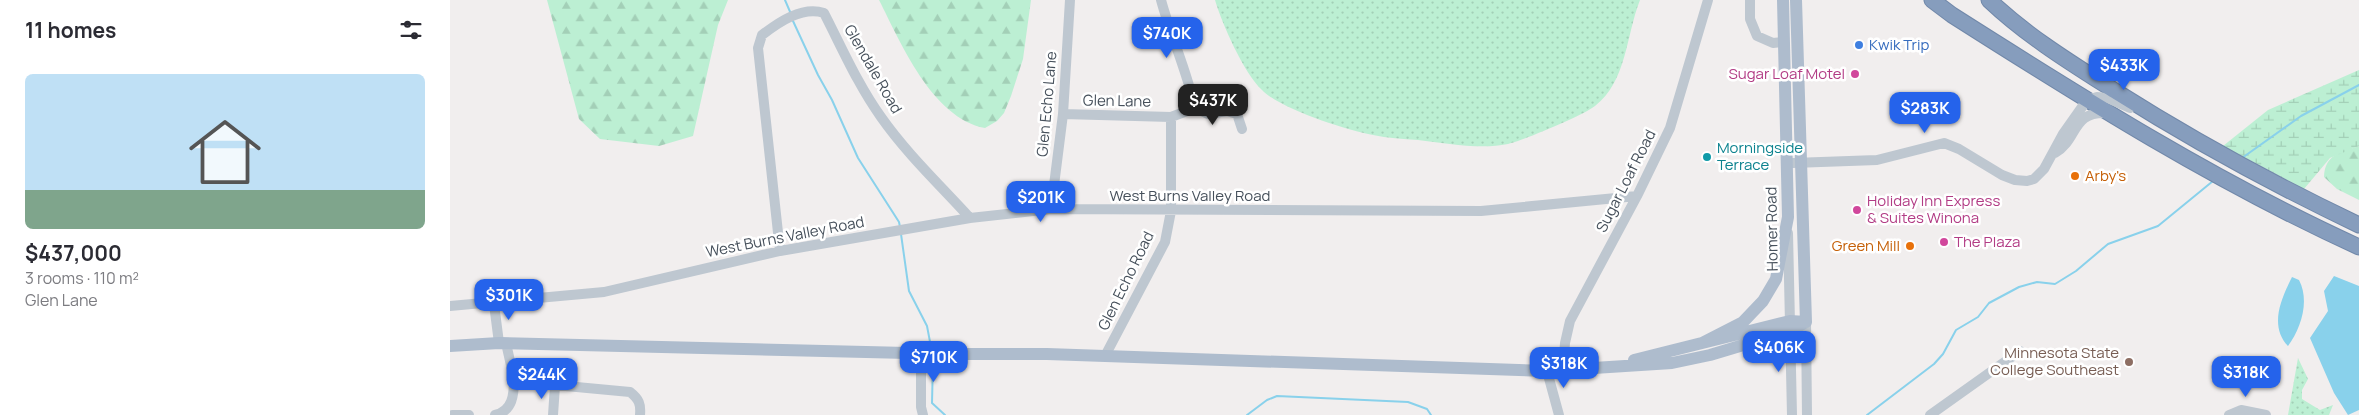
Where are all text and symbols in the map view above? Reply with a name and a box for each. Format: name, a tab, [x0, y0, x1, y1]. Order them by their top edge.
text: 11 homes	[25, 16, 116, 44]
icon: filters	[397, 16, 425, 44]
pin: $740K	[1132, 17, 1202, 59]
street label: Glendale Road	[839, 20, 907, 117]
text: $740K	[1143, 22, 1191, 44]
place label: Kwik Trip	[1869, 34, 1929, 55]
marker: Kwik Trip	[1853, 39, 1865, 51]
pin: $433K	[2089, 48, 2159, 91]
street label: Glen Echo Lane	[1031, 50, 1062, 158]
text: $433K	[2100, 54, 2148, 76]
place label: Sugar Loaf Motel	[1729, 63, 1845, 84]
marker: Sugar Loaf Motel	[1849, 68, 1861, 80]
pin: $437K	[1178, 84, 1248, 126]
street label: Glen Lane	[1083, 89, 1151, 112]
text: $437K	[1189, 89, 1237, 111]
pin: $283K	[1890, 92, 1960, 134]
text: $283K	[1900, 97, 1950, 119]
icon: home	[180, 107, 270, 197]
street label: Sugar Loaf Road	[1591, 126, 1660, 236]
place label: Morningside Terrace	[1717, 137, 1803, 175]
marker: Morningside Terrace	[1701, 151, 1713, 163]
place label: Arby's	[2085, 165, 2126, 186]
marker: Arby's	[2069, 170, 2081, 182]
pin: $201K	[1006, 180, 1076, 223]
street label: West Burns Valley Road	[1110, 185, 1270, 206]
text: $201K	[1017, 186, 1065, 208]
street label: Homer Road	[1760, 187, 1783, 271]
place label: Holiday Inn Express & Suites Winona	[1867, 190, 2000, 228]
marker: Holiday Inn Express & Suites Winona	[1851, 204, 1863, 216]
street label: West Burns Valley Road	[704, 211, 866, 262]
street label: Glen Echo Road	[1093, 228, 1159, 334]
place label: The Plaza	[1954, 231, 2020, 252]
place label: Green Mill	[1832, 235, 1900, 256]
marker: The Plaza	[1938, 236, 1950, 248]
text: $437,000	[25, 239, 122, 267]
marker: Green Mill	[1904, 240, 1916, 252]
text: 3 rooms · 110 m²	[25, 267, 139, 289]
pin: $301K	[474, 278, 544, 321]
text: $301K	[485, 284, 533, 306]
text: Glen Lane	[25, 289, 98, 311]
pin: $406K	[1744, 330, 1814, 373]
text: $406K	[1754, 336, 1804, 358]
pin: $710K	[899, 340, 969, 383]
place label: Minnesota State College Southeast	[1990, 342, 2119, 380]
text: $710K	[911, 346, 957, 368]
pin: $318K	[1529, 346, 1599, 389]
text: $318K	[1541, 352, 1587, 374]
marker: Minnesota State College Southeast	[2123, 356, 2135, 368]
pin: $318K	[2211, 356, 2281, 398]
pin: $244K	[507, 358, 577, 400]
text: $318K	[2223, 361, 2269, 383]
text: $244K	[518, 363, 566, 385]

